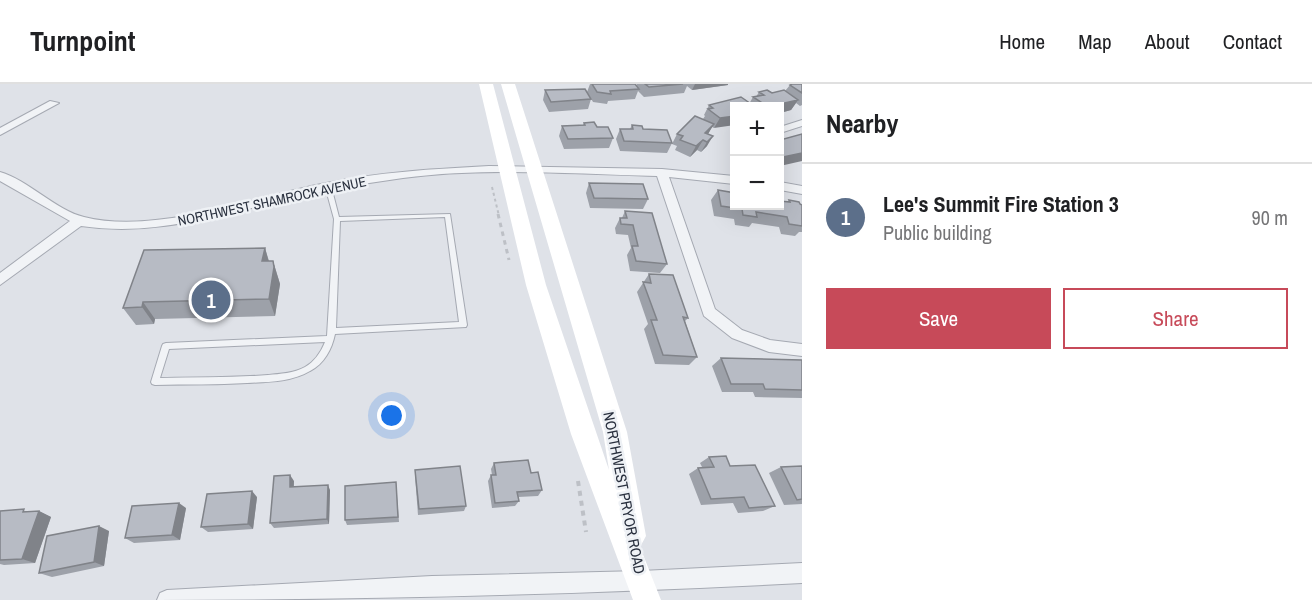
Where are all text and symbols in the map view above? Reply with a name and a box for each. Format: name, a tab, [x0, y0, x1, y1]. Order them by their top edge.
text: Turnpoint	[30, 22, 135, 60]
text: Home	[999, 27, 1045, 56]
text: Map	[1078, 27, 1112, 56]
text: About	[1145, 27, 1190, 56]
text: Contact	[1223, 27, 1282, 56]
map controls	[730, 102, 784, 210]
button: +	[730, 102, 784, 156]
text: Nearby	[826, 106, 898, 141]
button: −	[730, 156, 784, 210]
street label: NORTHWEST SHAMROCK AVENUE	[176, 172, 368, 230]
text: Lee's Summit Fire Station 3	[883, 189, 1119, 219]
text: 1	[841, 204, 850, 231]
text: 90 m	[1252, 204, 1288, 231]
text: Public building	[883, 219, 992, 246]
pin: 1	[192, 278, 230, 322]
button: Save	[826, 288, 1051, 349]
button: Share	[1063, 288, 1288, 349]
your location	[377, 401, 406, 430]
street label: NORTHWEST PRYOR ROAD	[598, 410, 651, 576]

